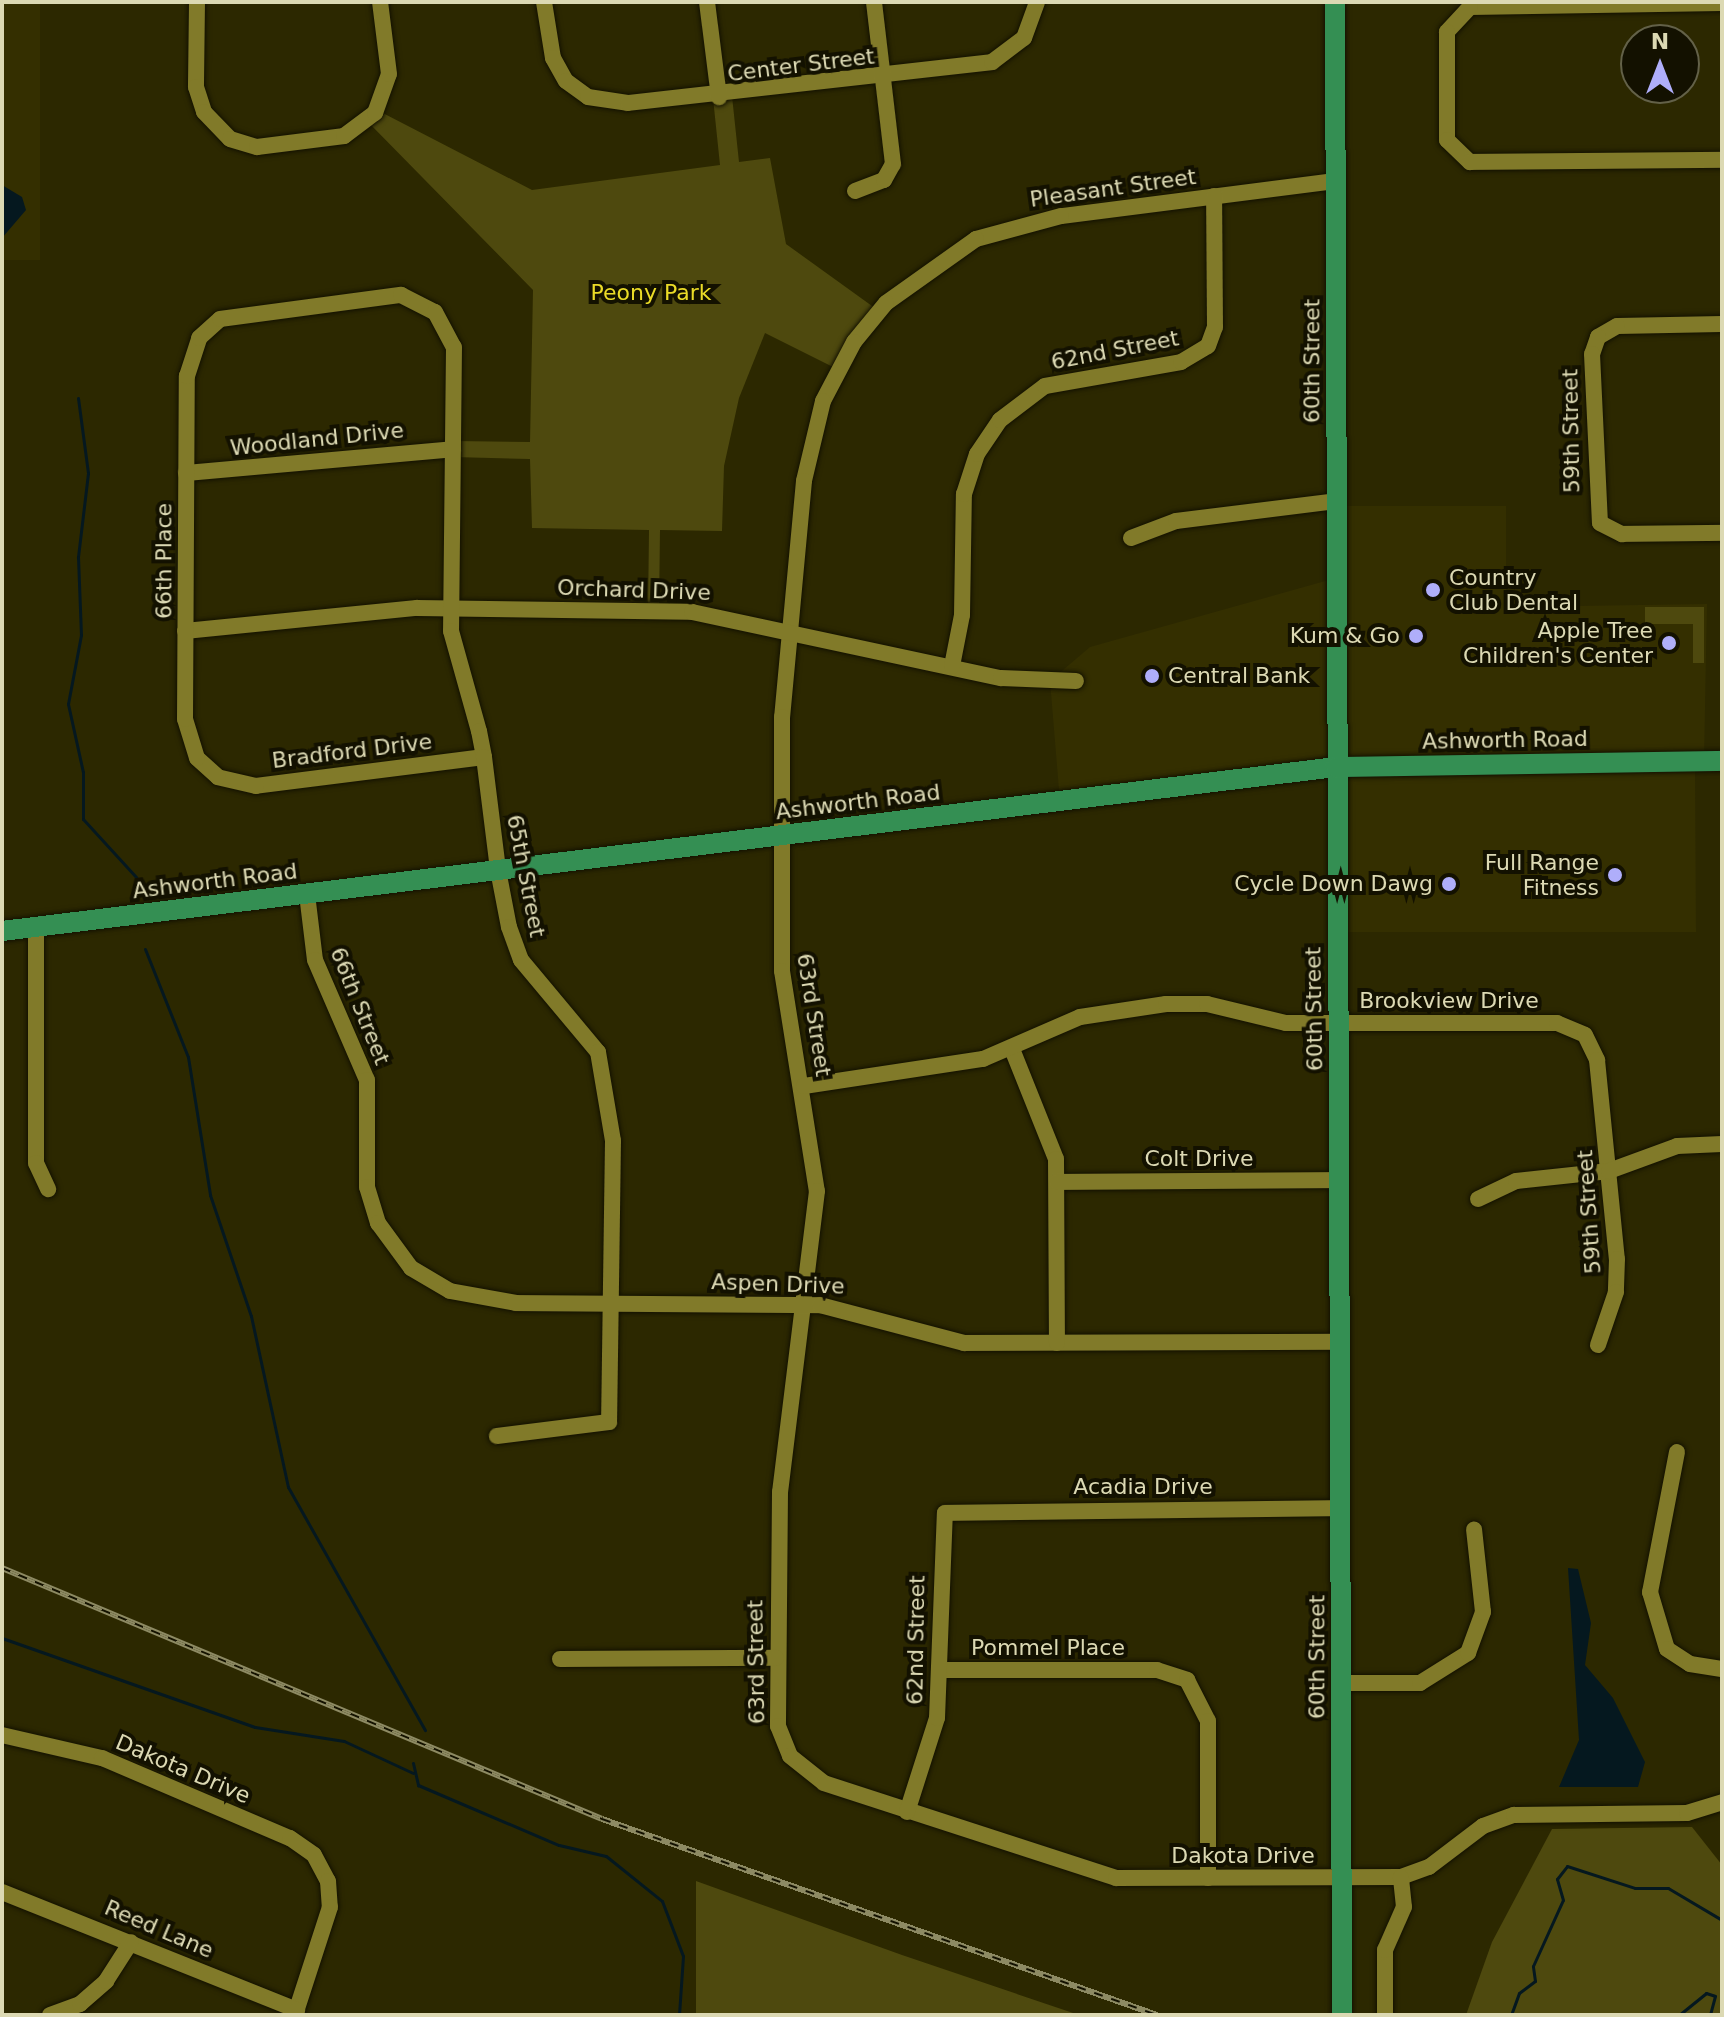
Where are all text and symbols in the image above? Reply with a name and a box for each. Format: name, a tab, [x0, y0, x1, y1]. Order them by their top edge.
north arrow	[1620, 24, 1700, 104]
text: N	[1651, 29, 1669, 54]
street label: Center Street	[726, 43, 876, 87]
street label: Pleasant Street	[1028, 163, 1198, 213]
park label: Peony Park	[591, 280, 711, 306]
street label: 60th Street	[1299, 299, 1325, 423]
street label: 62nd Street	[1049, 325, 1181, 375]
street label: 59th Street	[1557, 369, 1585, 493]
street label: Woodland Drive	[229, 417, 405, 461]
street label: 66th Place	[151, 503, 177, 619]
place label: Country Club Dental	[1449, 564, 1578, 616]
street label: Orchard Drive	[557, 574, 711, 606]
marker: Country Club Dental	[1424, 581, 1442, 599]
place label: Apple Tree Children's Center	[1463, 617, 1653, 668]
place label: Kum & Go	[1290, 623, 1400, 649]
marker: Kum & Go	[1407, 627, 1425, 645]
marker: Apple Tree Children's Center	[1660, 634, 1678, 652]
place label: Central Bank	[1168, 663, 1310, 689]
marker: Central Bank	[1143, 667, 1161, 685]
street label: Ashworth Road	[1422, 725, 1588, 755]
street label: Bradford Drive	[270, 728, 434, 774]
street label: Ashworth Road	[774, 779, 942, 825]
street label: 65th Street	[501, 812, 551, 940]
place label: Full Range Fitness	[1485, 849, 1599, 900]
street label: Ashworth Road	[131, 858, 299, 904]
marker: Full Range Fitness	[1606, 866, 1624, 884]
place label: Cycle Down Dawg	[1234, 871, 1433, 897]
marker: Cycle Down Dawg	[1440, 875, 1458, 893]
street label: 66th Street	[324, 943, 396, 1069]
street label: 60th Street	[1300, 947, 1328, 1071]
street label: 63rd Street	[791, 951, 837, 1079]
street label: Brookview Drive	[1359, 988, 1539, 1014]
street label: Colt Drive	[1144, 1146, 1254, 1172]
street label: 59th Street	[1571, 1149, 1607, 1275]
street label: Aspen Drive	[711, 1268, 845, 1300]
street label: Acadia Drive	[1073, 1474, 1213, 1500]
street label: 62nd Street	[902, 1575, 930, 1705]
street label: 60th Street	[1304, 1595, 1330, 1719]
street label: 63rd Street	[742, 1600, 770, 1724]
street label: Pommel Place	[971, 1635, 1125, 1661]
street label: Dakota Drive	[112, 1729, 254, 1809]
street label: Dakota Drive	[1171, 1843, 1315, 1869]
street label: Reed Lane	[101, 1894, 217, 1964]

